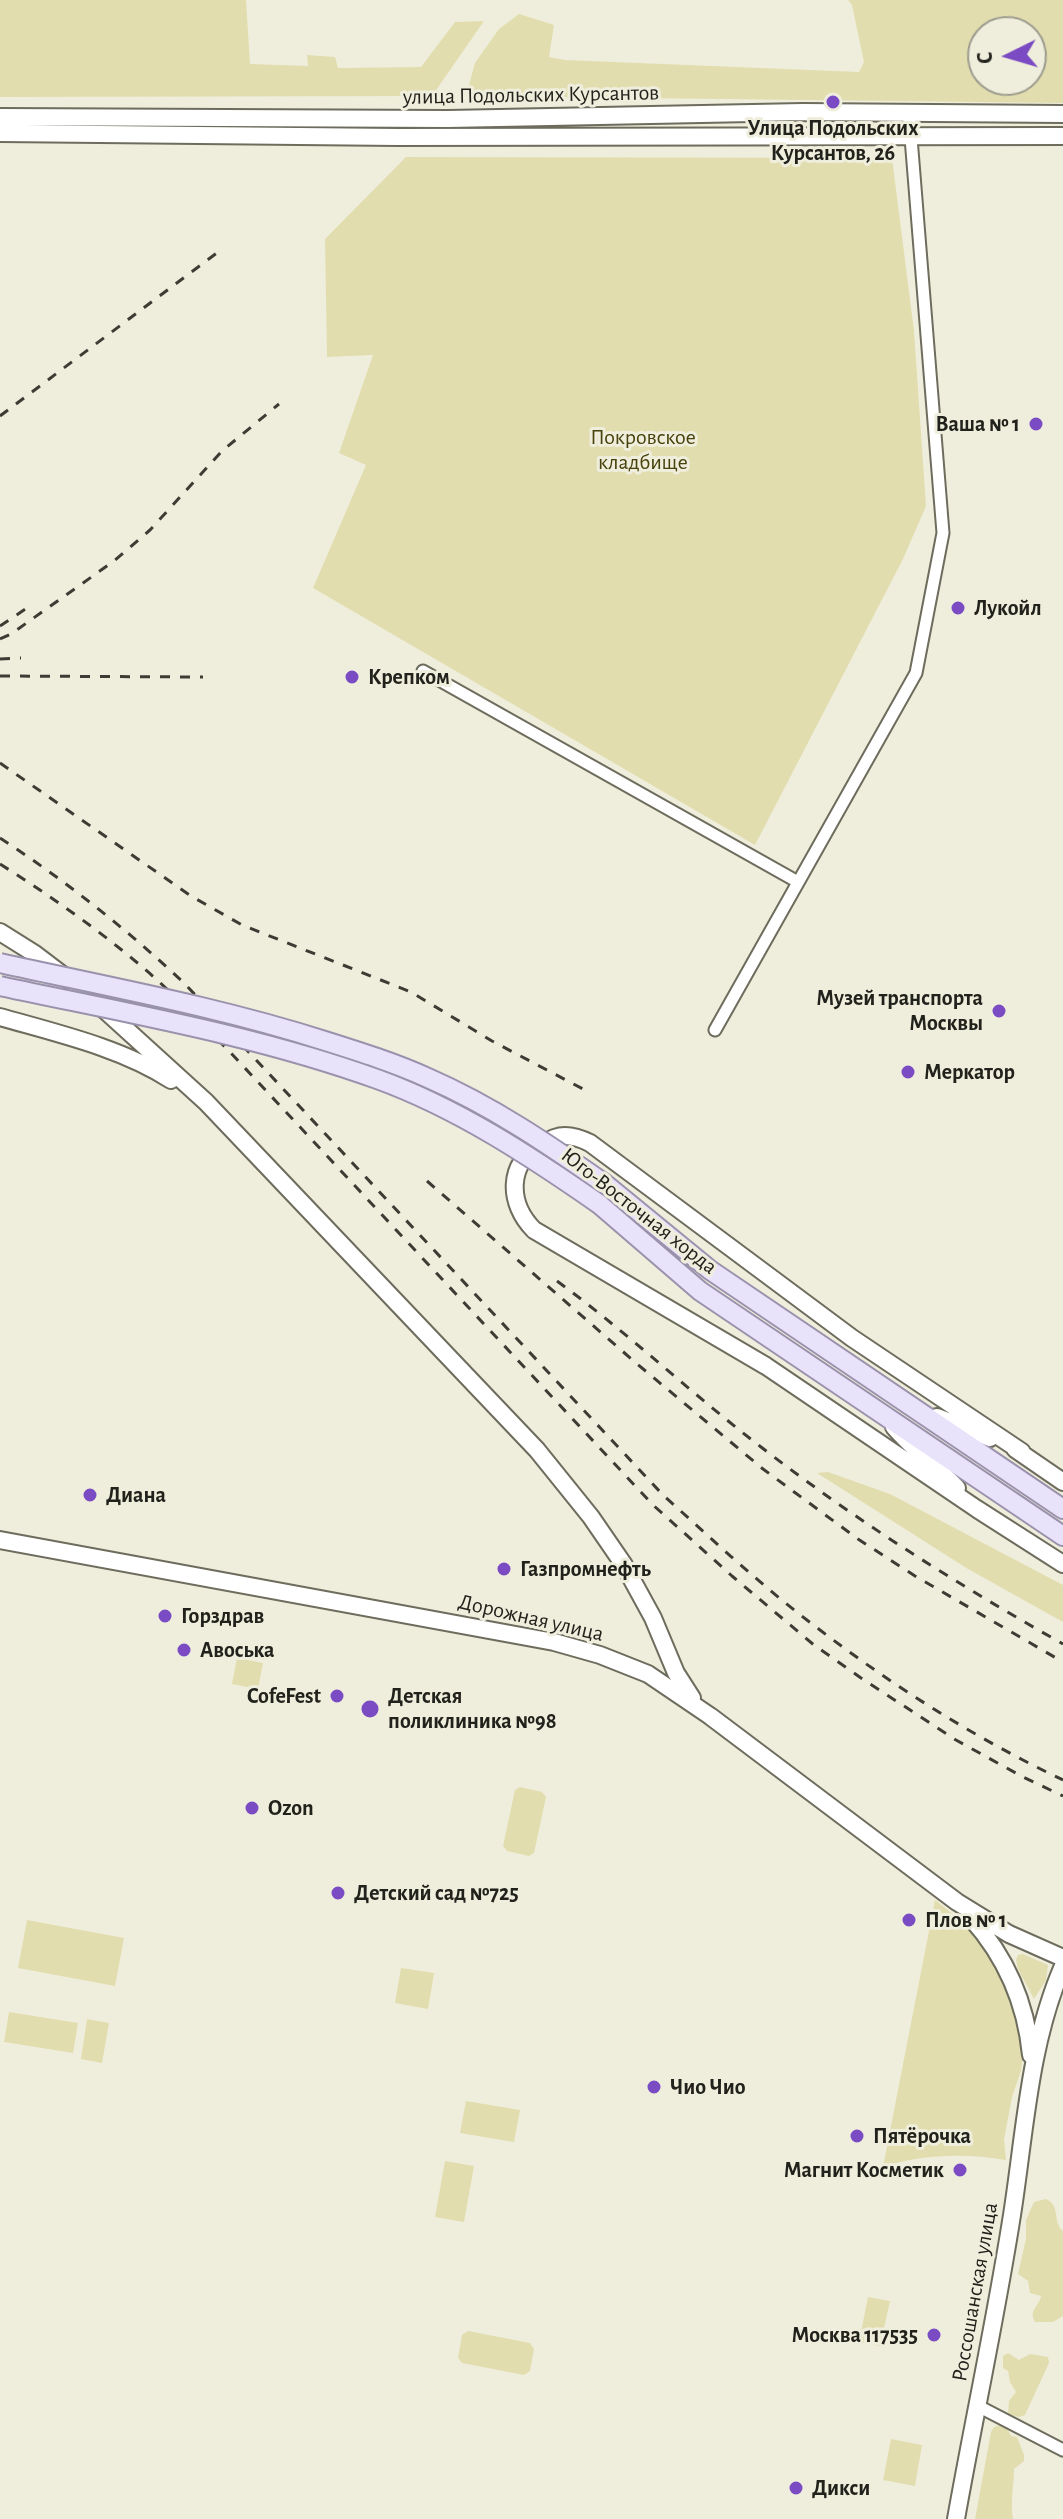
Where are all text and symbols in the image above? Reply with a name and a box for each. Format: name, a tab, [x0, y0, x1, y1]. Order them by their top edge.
north arrow	[967, 16, 1047, 96]
text: С	[974, 51, 997, 65]
street label: улица Подольских Курсантов	[403, 80, 659, 110]
marker: Улица Подольских Курсантов, 26	[824, 93, 842, 111]
place label: Улица Подольских Курсантов, 26	[748, 115, 918, 166]
place label: Ваша № 1	[935, 411, 1020, 437]
marker: Ваша № 1	[1027, 415, 1045, 433]
park label: Покровское кладбище	[590, 424, 696, 476]
place label: Лукойл	[974, 595, 1042, 621]
marker: Лукойл	[949, 599, 967, 617]
place label: Крепком	[368, 664, 450, 690]
marker: Крепком	[343, 668, 361, 686]
place label: Музей транспорта Москвы	[816, 985, 983, 1036]
marker: Музей транспорта Москвы	[990, 1002, 1008, 1020]
place label: Меркатор	[924, 1059, 1015, 1085]
marker: Меркатор	[899, 1063, 917, 1081]
street label: Юго-Восточная хорда	[556, 1142, 722, 1280]
place label: Диана	[106, 1482, 166, 1508]
marker: Диана	[81, 1486, 99, 1504]
place label: Газпромнефть	[520, 1556, 651, 1582]
marker: Газпромнефть	[495, 1560, 513, 1578]
street label: Дорожная улица	[456, 1588, 606, 1648]
place label: Горздрав	[181, 1603, 264, 1629]
marker: Горздрав	[156, 1607, 174, 1625]
place label: Авоська	[200, 1637, 274, 1663]
marker: Авоська	[175, 1641, 193, 1659]
place label: CofeFest	[247, 1683, 321, 1709]
place label: Детская поликлиника №98	[388, 1683, 557, 1734]
marker: CofeFest	[328, 1687, 346, 1705]
marker: Детская поликлиника №98	[359, 1698, 381, 1720]
place label: Ozon	[268, 1795, 314, 1821]
marker: Ozon	[243, 1799, 261, 1817]
place label: Детский сад №725	[354, 1880, 519, 1906]
marker: Детский сад №725	[329, 1884, 347, 1902]
place label: Плов № 1	[925, 1907, 1007, 1933]
marker: Плов № 1	[900, 1911, 918, 1929]
place label: Чио Чио	[670, 2074, 746, 2100]
marker: Чио Чио	[645, 2078, 663, 2096]
place label: Пятёрочка	[873, 2123, 971, 2149]
marker: Пятёрочка	[848, 2127, 866, 2145]
place label: Магнит Косметик	[784, 2157, 944, 2183]
marker: Магнит Косметик	[951, 2161, 969, 2179]
street label: Россошанская улица	[946, 2200, 1004, 2384]
place label: Москва 117535	[792, 2322, 918, 2348]
marker: Москва 117535	[925, 2326, 943, 2344]
place label: Дикси	[812, 2475, 870, 2501]
marker: Дикси	[787, 2479, 805, 2497]

